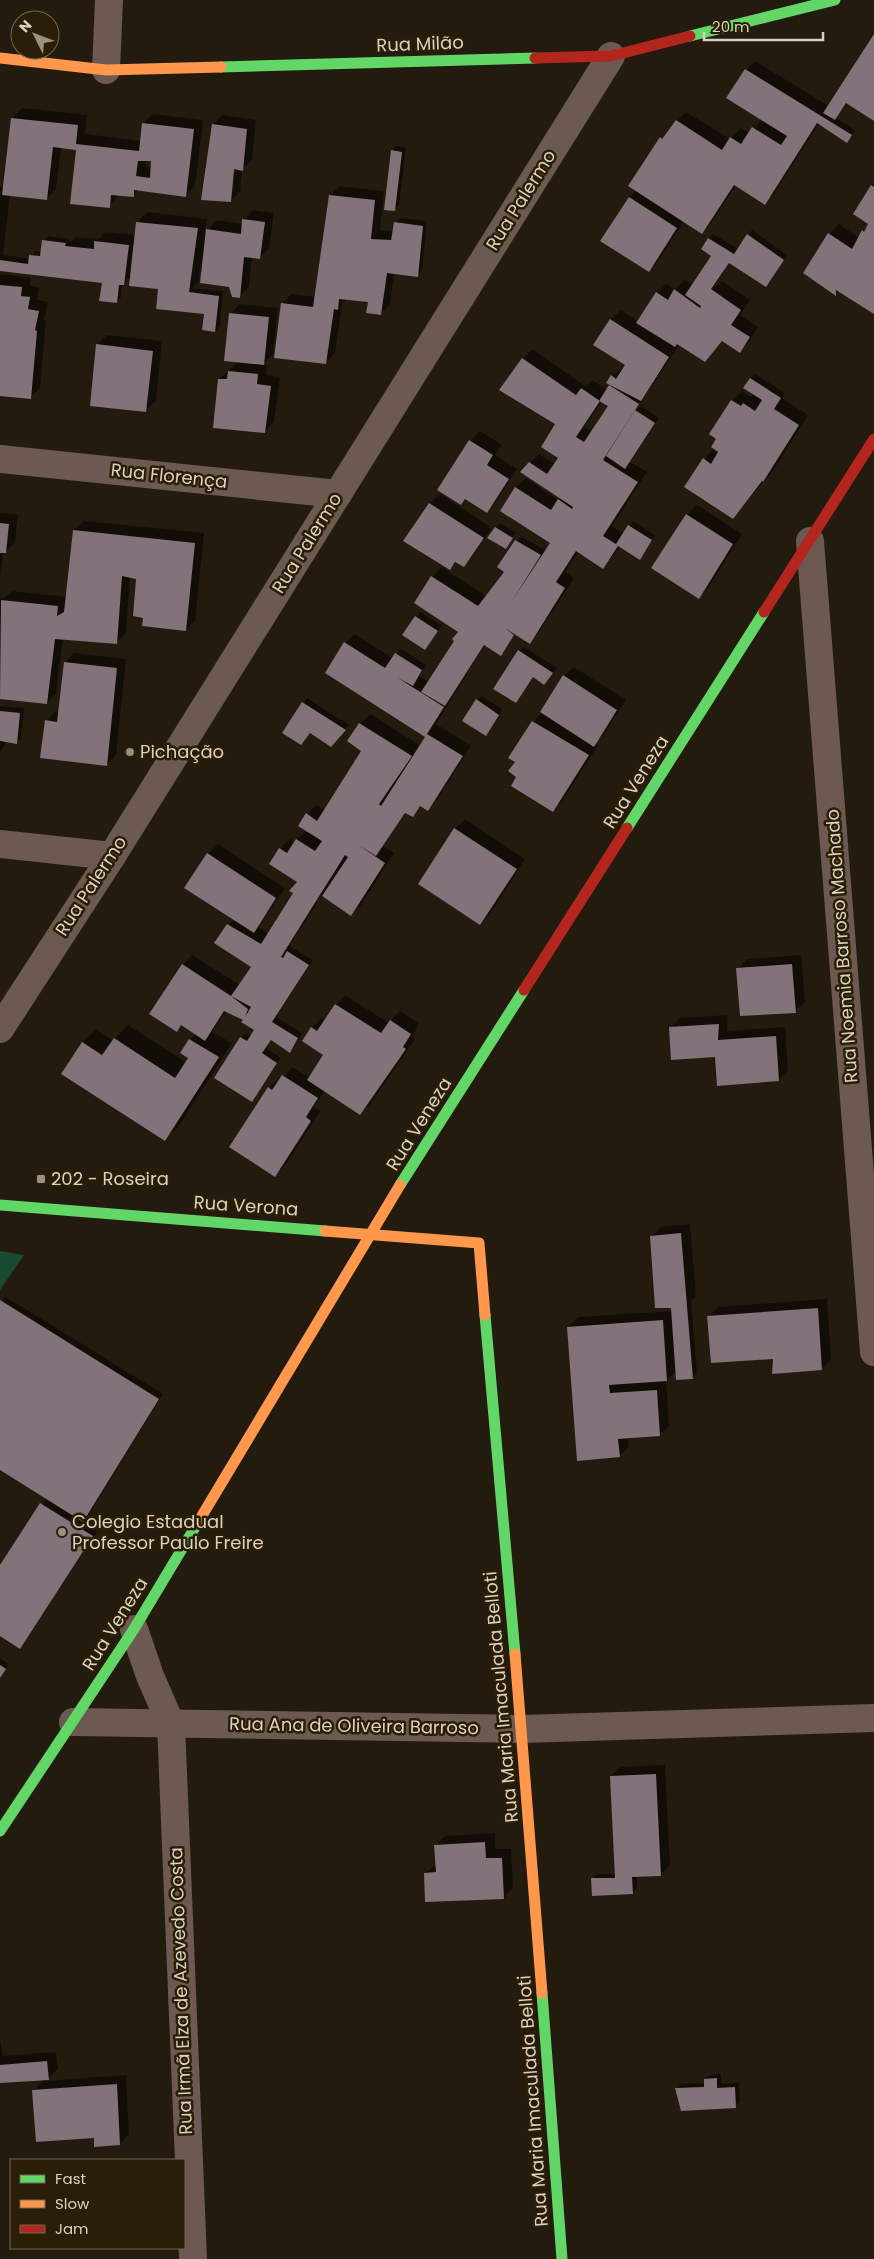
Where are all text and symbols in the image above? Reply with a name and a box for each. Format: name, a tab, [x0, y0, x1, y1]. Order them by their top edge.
north arrow	[10, 10, 60, 60]
scale bar	[704, 10, 823, 42]
text: N	[14, 16, 36, 37]
text: 20 m	[712, 16, 750, 37]
street label: Rua Milão	[376, 29, 464, 58]
street label: Rua Palermo	[480, 145, 561, 255]
street label: Rua Florença	[110, 457, 229, 494]
street label: Rua Palermo	[266, 488, 347, 598]
street label: Rua Veneza	[597, 730, 674, 833]
place label: Pichação	[140, 739, 224, 764]
marker: Pichação	[124, 746, 136, 758]
street label: Rua Noemia Barroso Machado	[819, 808, 864, 1084]
street label: Rua Palermo	[49, 831, 132, 941]
street label: Rua Veneza	[380, 1072, 457, 1175]
place label: 202 - Roseira	[51, 1166, 169, 1191]
marker: 202 - Roseira	[35, 1173, 47, 1185]
street label: Rua Verona	[193, 1189, 299, 1222]
place label: Colegio Estadual Professor Paulo Freire	[72, 1509, 264, 1555]
marker: Colegio Estadual Professor Paulo Freire	[56, 1526, 68, 1538]
street label: Rua Maria Imaculada Belloti	[477, 1570, 524, 1824]
street label: Rua Veneza	[76, 1572, 153, 1675]
street label: Rua Ana de Oliveira Barroso	[229, 1711, 479, 1740]
street label: Rua Irmã Elza de Azevedo Costa	[163, 1847, 198, 2135]
street label: Rua Maria Imaculada Belloti	[511, 1974, 554, 2228]
legend	[10, 2159, 185, 2249]
text: Fast	[55, 2168, 86, 2189]
text: Slow	[55, 2193, 90, 2214]
text: Jam	[55, 2218, 89, 2239]

